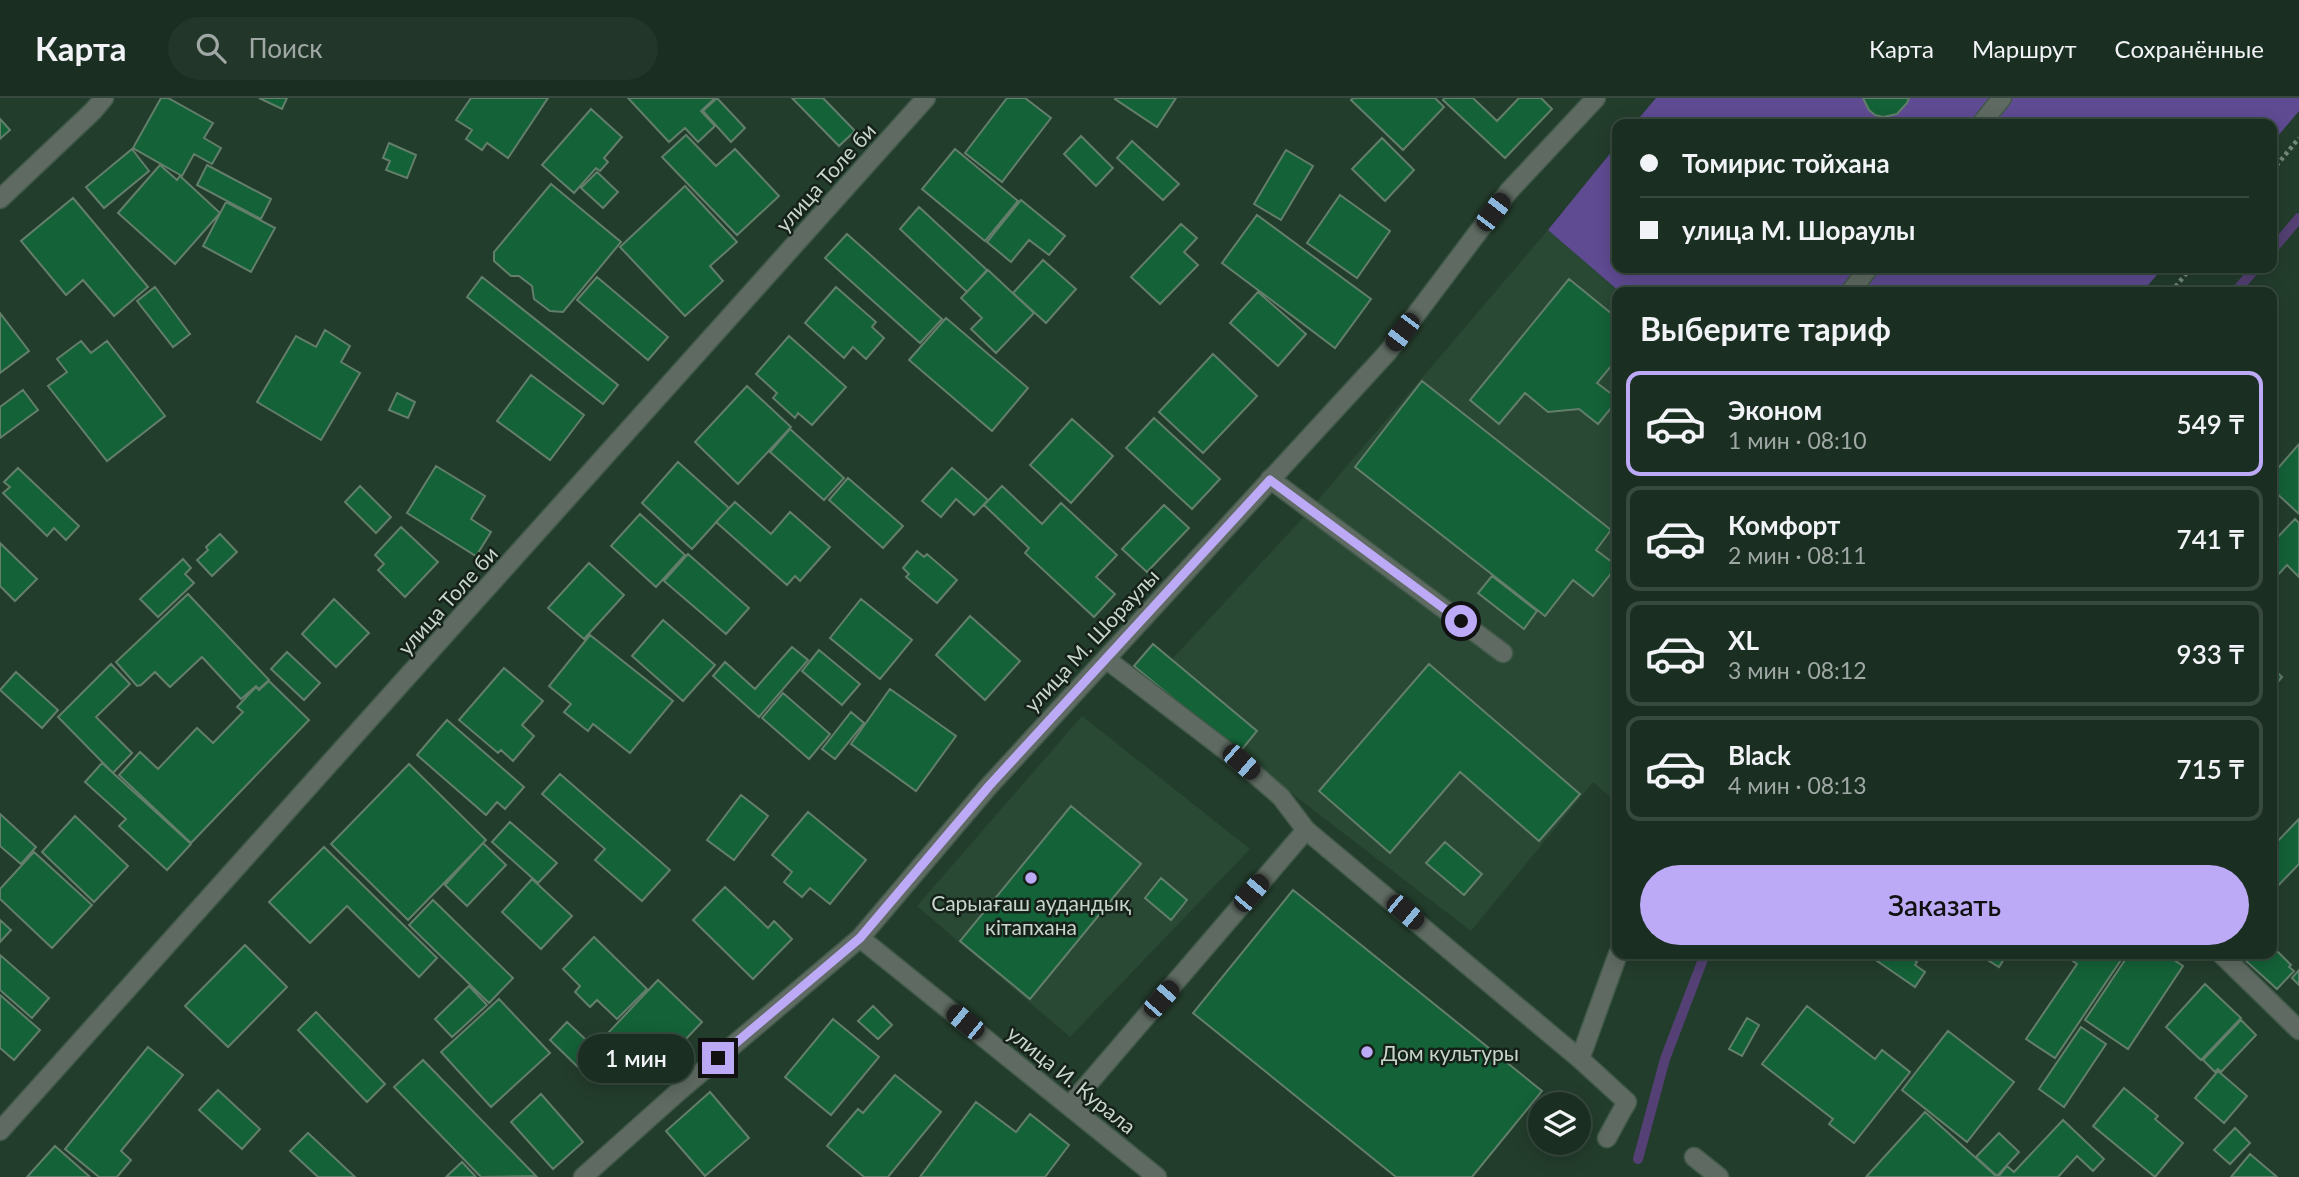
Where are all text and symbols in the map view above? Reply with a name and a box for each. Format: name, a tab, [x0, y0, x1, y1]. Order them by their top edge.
search box	[168, 17, 658, 80]
text: Карта	[35, 28, 126, 68]
icon: search	[192, 29, 230, 67]
text: Поиск	[248, 32, 323, 64]
text: Карта	[1869, 34, 1934, 63]
text: Маршрут	[1972, 34, 2077, 63]
text: Сохранённые	[2115, 34, 2264, 63]
street label: улица Толе би	[770, 118, 880, 236]
text: Томирис тойхана	[1682, 147, 1890, 179]
car	[1472, 189, 1515, 235]
text: улица М. Шораулы	[1682, 214, 1915, 246]
car	[1381, 309, 1424, 355]
text: Выберите тариф	[1640, 309, 1891, 348]
icon: car	[1644, 392, 1707, 455]
text: Эконом	[1728, 394, 1822, 426]
text: 549 ₸	[2177, 408, 2245, 440]
text: 1 мин · 08:10	[1728, 426, 1867, 454]
icon: car	[1644, 507, 1707, 570]
text: Комфорт	[1728, 509, 1840, 541]
text: 741 ₸	[2177, 523, 2245, 555]
street label: улица Толе би	[392, 541, 502, 659]
text: 2 мин · 08:11	[1728, 541, 1867, 569]
street label: улица М. Шораулы	[1018, 563, 1164, 717]
route start	[1445, 605, 1477, 637]
icon: car	[1644, 622, 1707, 685]
text: XL	[1728, 624, 1759, 656]
text: 933 ₸	[2177, 638, 2245, 670]
text: 3 мин · 08:12	[1728, 656, 1867, 684]
icon: car	[1644, 737, 1707, 800]
text: Black	[1728, 739, 1791, 771]
car	[1219, 740, 1264, 784]
text: 715 ₸	[2177, 753, 2245, 785]
text: 4 мин · 08:13	[1728, 771, 1867, 799]
button: Заказать	[1640, 865, 2249, 945]
marker: Сарыағаш аудандық кітапхана	[1023, 870, 1039, 886]
car	[1230, 870, 1273, 916]
place label: Сарыағаш аудандық кітапхана	[931, 890, 1131, 939]
car	[1383, 890, 1428, 934]
car	[1140, 976, 1183, 1022]
car	[943, 1001, 988, 1043]
street label: улица И. Курала	[1003, 1020, 1141, 1138]
callout: 1 мин	[578, 1034, 694, 1082]
place label: Дом культуры	[1381, 1040, 1519, 1065]
route end	[702, 1042, 734, 1074]
text: 1 мин	[605, 1044, 667, 1072]
marker: Дом культуры	[1359, 1044, 1375, 1060]
map controls	[1528, 1092, 1591, 1155]
button: layers	[1528, 1092, 1591, 1155]

